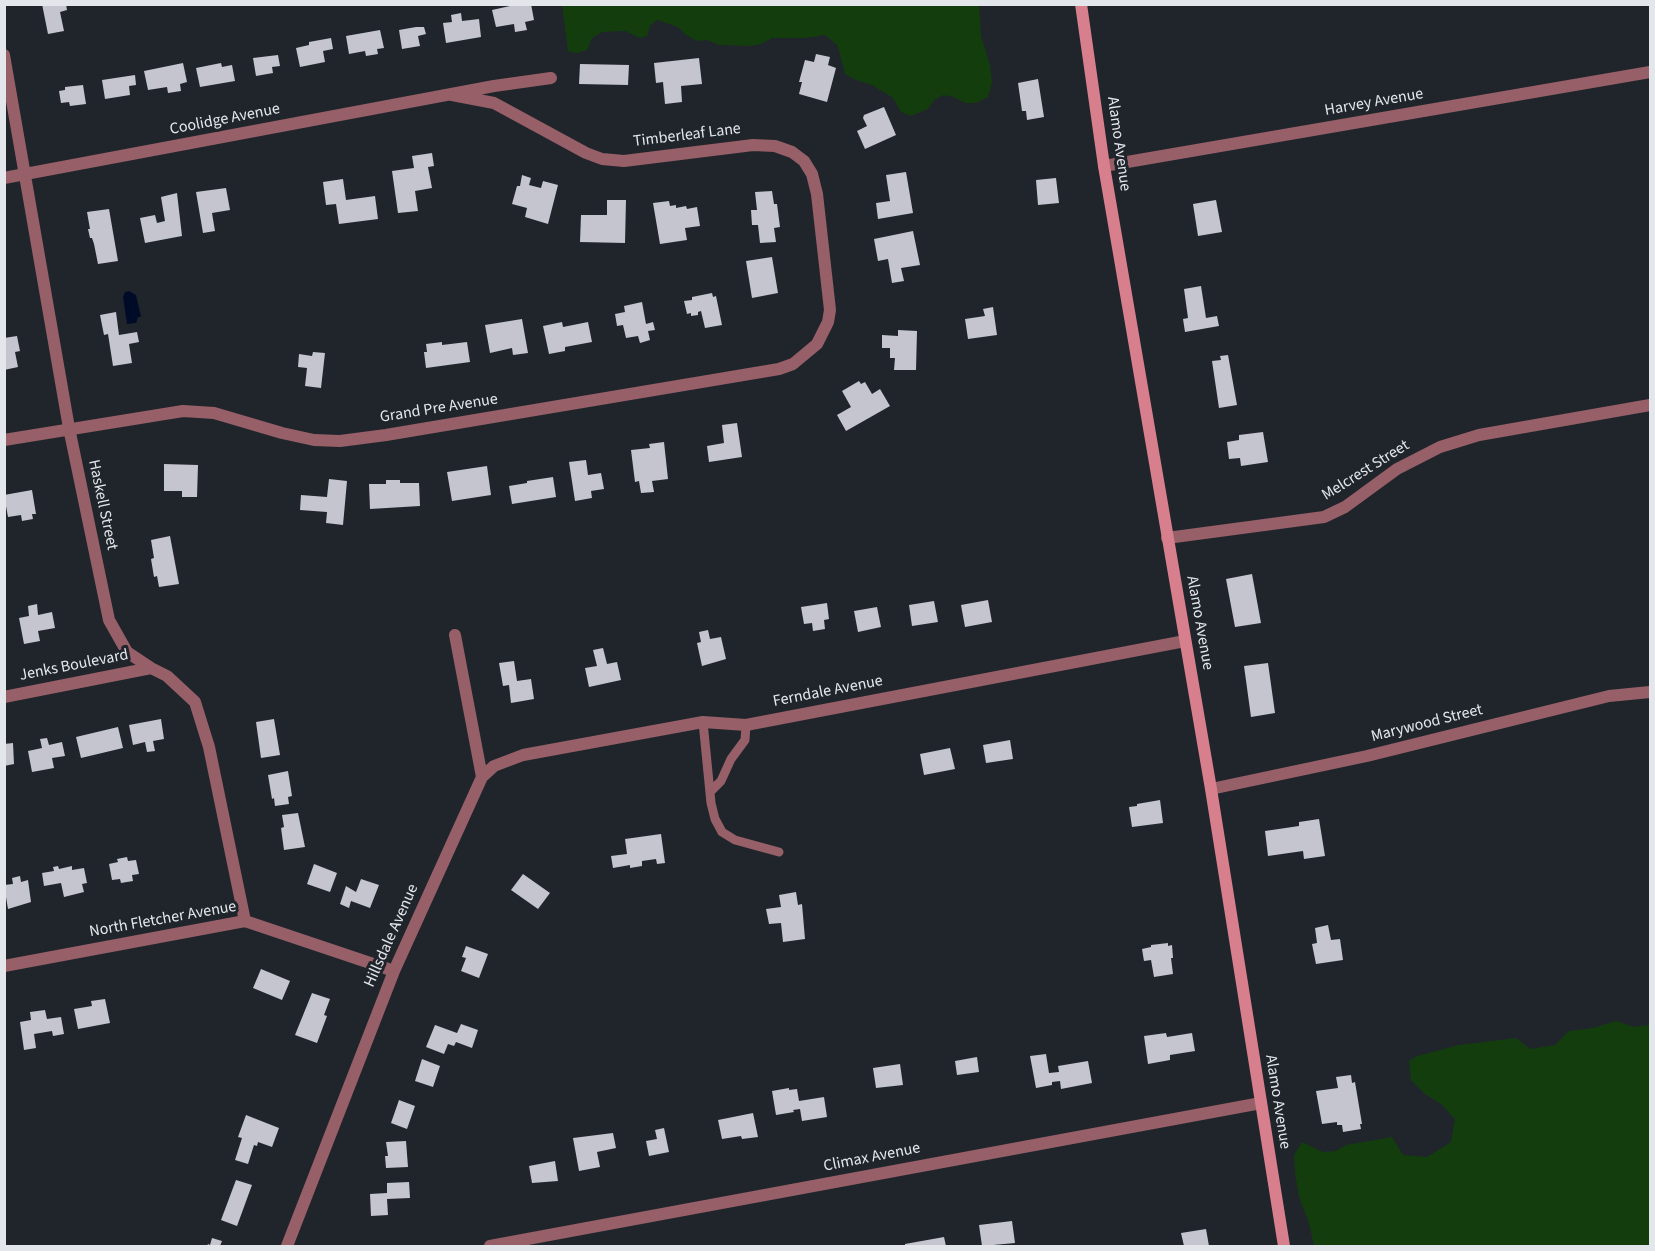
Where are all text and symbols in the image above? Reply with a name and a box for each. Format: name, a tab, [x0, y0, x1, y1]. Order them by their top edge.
street label: Harvey Avenue	[1323, 85, 1425, 121]
street label: Alamo Avenue	[1102, 95, 1134, 193]
street label: Coolidge Avenue	[168, 100, 282, 140]
street label: Timberleaf Lane	[632, 120, 742, 152]
street label: Grand Pre Avenue	[379, 390, 499, 428]
street label: Melcrest Street	[1319, 437, 1413, 505]
street label: Haskell Street	[83, 458, 121, 552]
street label: Alamo Avenue	[1181, 574, 1217, 672]
street label: Jenks Boulevard	[18, 646, 130, 686]
street label: Ferndale Avenue	[771, 672, 885, 712]
street label: Marywood Street	[1369, 701, 1485, 747]
street label: Hillsdale Avenue	[361, 882, 423, 990]
street label: North Fletcher Avenue	[88, 898, 238, 942]
street label: Alamo Avenue	[1260, 1053, 1294, 1151]
street label: Climax Avenue	[822, 1139, 922, 1177]

